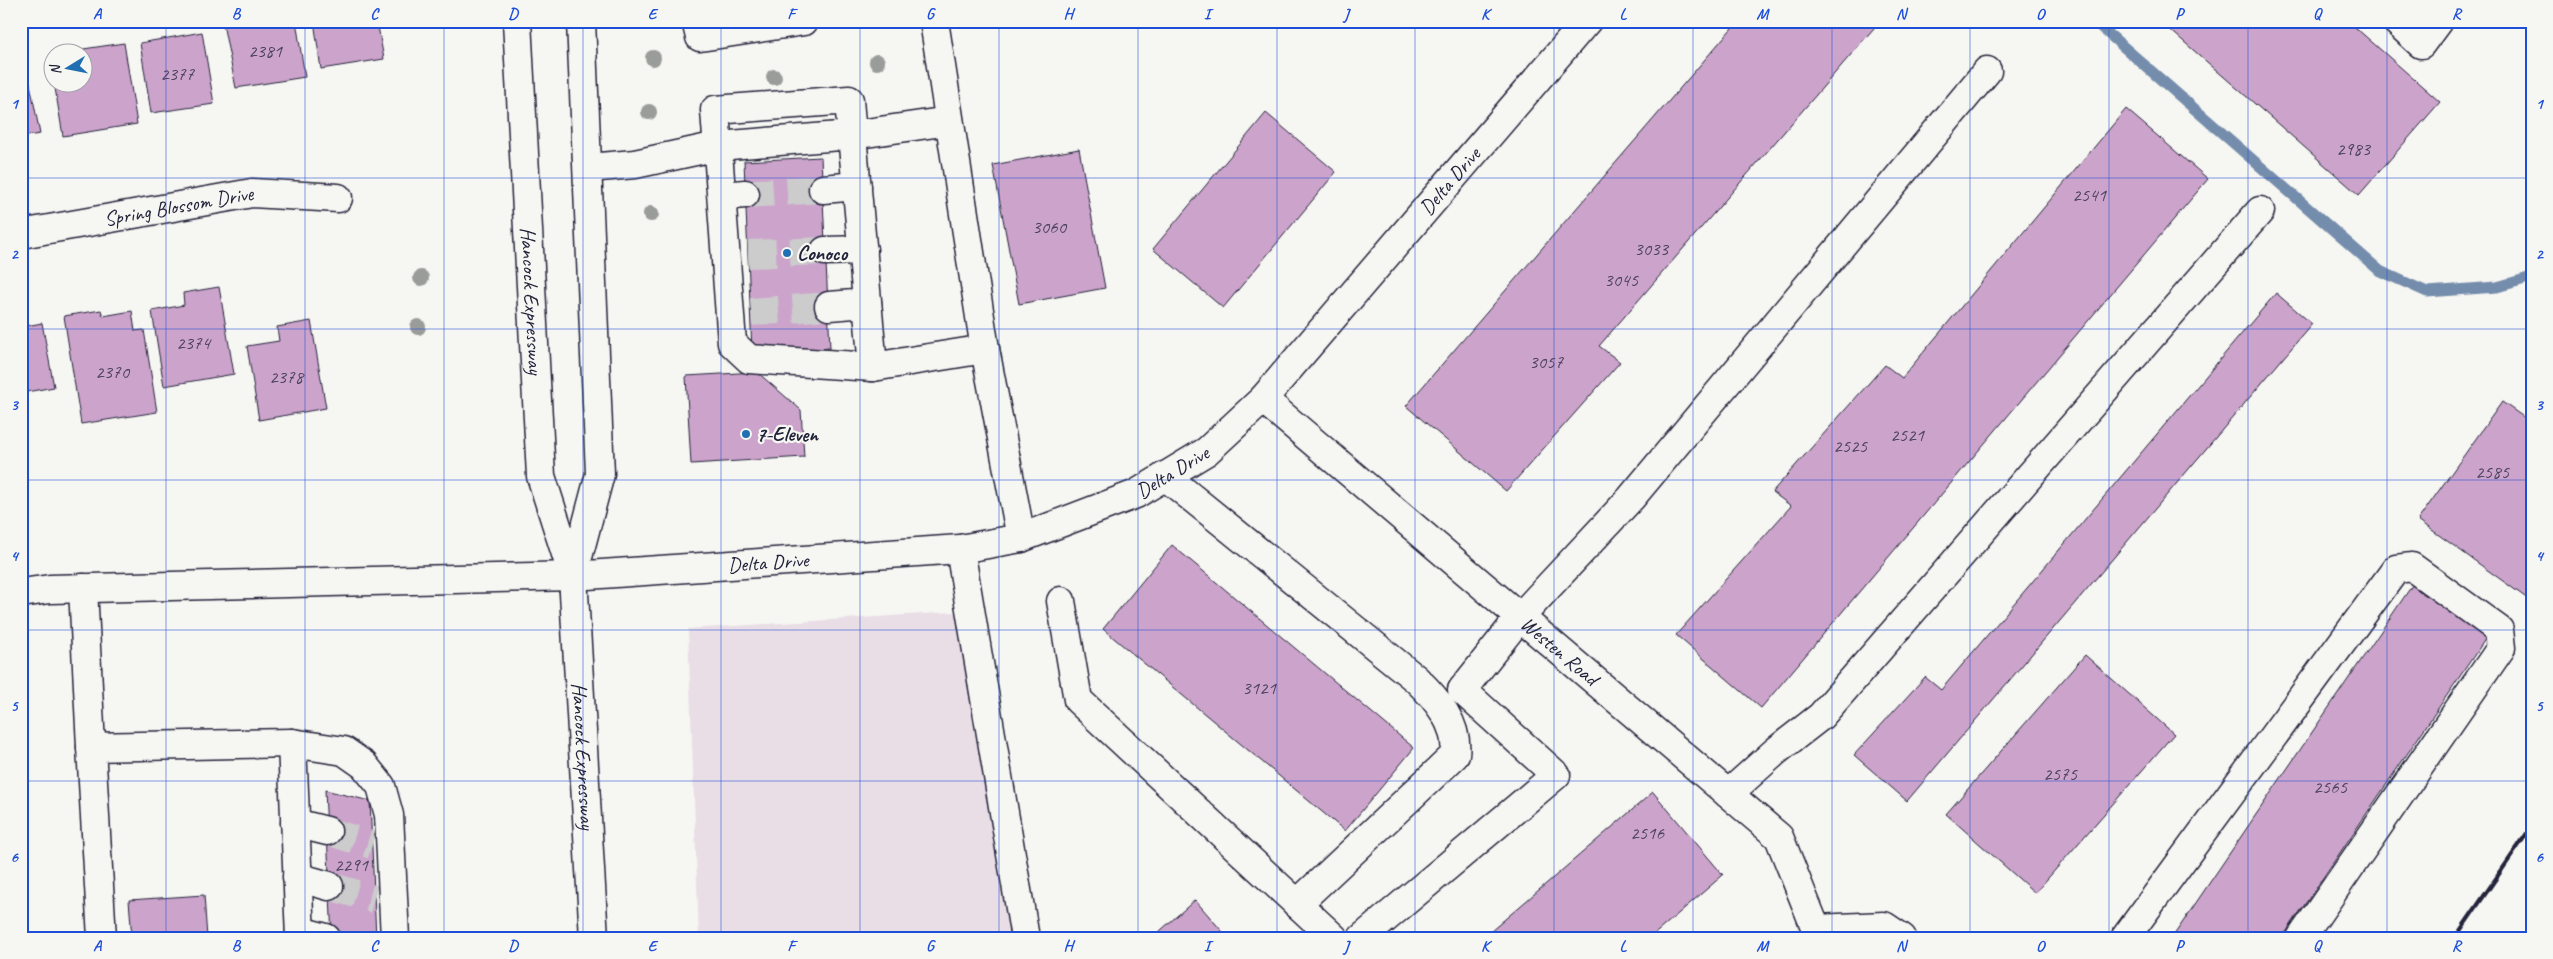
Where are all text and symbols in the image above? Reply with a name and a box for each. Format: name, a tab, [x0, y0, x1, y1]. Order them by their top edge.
text: A	[93, 4, 103, 24]
text: B	[232, 4, 242, 24]
text: C	[370, 4, 380, 24]
text: D	[508, 4, 519, 24]
text: E	[648, 4, 659, 24]
text: F	[787, 4, 798, 24]
text: G	[926, 4, 936, 24]
text: H	[1063, 4, 1075, 24]
text: I	[1204, 4, 1214, 24]
text: J	[1342, 4, 1351, 24]
text: K	[1481, 4, 1493, 24]
text: L	[1620, 4, 1628, 24]
text: M	[1756, 4, 1770, 24]
text: N	[1896, 4, 1909, 24]
text: O	[2036, 4, 2046, 24]
text: P	[2175, 4, 2185, 24]
text: Q	[2313, 4, 2323, 24]
text: R	[2452, 4, 2463, 24]
house number: 2381	[248, 39, 284, 63]
north arrow	[42, 42, 92, 92]
text: N	[46, 62, 65, 76]
house number: 2377	[160, 62, 196, 86]
text: 1	[10, 94, 19, 114]
text: 1	[2535, 94, 2544, 114]
house number: 2983	[2336, 137, 2372, 161]
street label: Delta Drive	[1414, 140, 1487, 220]
street label: Spring Blossom Drive	[102, 180, 256, 232]
house number: 2541	[2072, 183, 2108, 207]
house number: 3060	[1032, 215, 1068, 239]
street label: Hancock Expressway	[515, 226, 549, 377]
house number: 3033	[1634, 237, 1670, 261]
place label: Conoco	[797, 240, 848, 266]
text: 2	[10, 244, 19, 264]
text: 2	[2535, 244, 2544, 264]
marker: Conoco	[781, 247, 793, 259]
house number: 3045	[1604, 268, 1640, 292]
house number: 2374	[176, 331, 213, 355]
house number: 3057	[1529, 350, 1565, 374]
house number: 2370	[95, 360, 131, 384]
house number: 2378	[269, 365, 306, 389]
text: 3	[10, 395, 19, 415]
text: 3	[2535, 395, 2544, 415]
place label: 7-Eleven	[756, 421, 819, 447]
house number: 2521	[1890, 423, 1926, 447]
marker: 7-Eleven	[740, 428, 752, 440]
house number: 2525	[1833, 434, 1869, 458]
street label: Delta Drive	[1131, 439, 1216, 504]
house number: 2585	[2475, 460, 2511, 484]
text: 4	[10, 546, 19, 566]
street label: Delta Drive	[727, 546, 811, 578]
text: 4	[2535, 546, 2544, 566]
street label: Westen Road	[1515, 611, 1607, 693]
house number: 3121	[1242, 676, 1278, 700]
street label: Hancock Expressway	[566, 682, 601, 832]
text: 5	[11, 696, 20, 716]
text: 5	[2536, 696, 2545, 716]
house number: 2575	[2043, 762, 2079, 786]
house number: 2565	[2313, 775, 2349, 799]
house number: 2516	[1630, 821, 1666, 845]
text: 6	[10, 847, 19, 867]
text: 6	[2535, 847, 2544, 867]
house number: 2291	[334, 853, 370, 877]
text: A	[93, 936, 103, 956]
text: B	[232, 936, 242, 956]
text: C	[370, 936, 380, 956]
text: D	[508, 936, 519, 956]
text: E	[648, 936, 659, 956]
text: F	[787, 936, 798, 956]
text: G	[926, 936, 936, 956]
text: H	[1063, 936, 1075, 956]
text: I	[1204, 936, 1214, 956]
text: J	[1342, 936, 1351, 956]
text: K	[1481, 936, 1493, 956]
text: L	[1620, 936, 1628, 956]
text: M	[1756, 936, 1770, 956]
text: N	[1896, 936, 1909, 956]
text: O	[2036, 936, 2046, 956]
text: P	[2175, 936, 2185, 956]
text: Q	[2313, 936, 2323, 956]
text: R	[2452, 936, 2463, 956]

